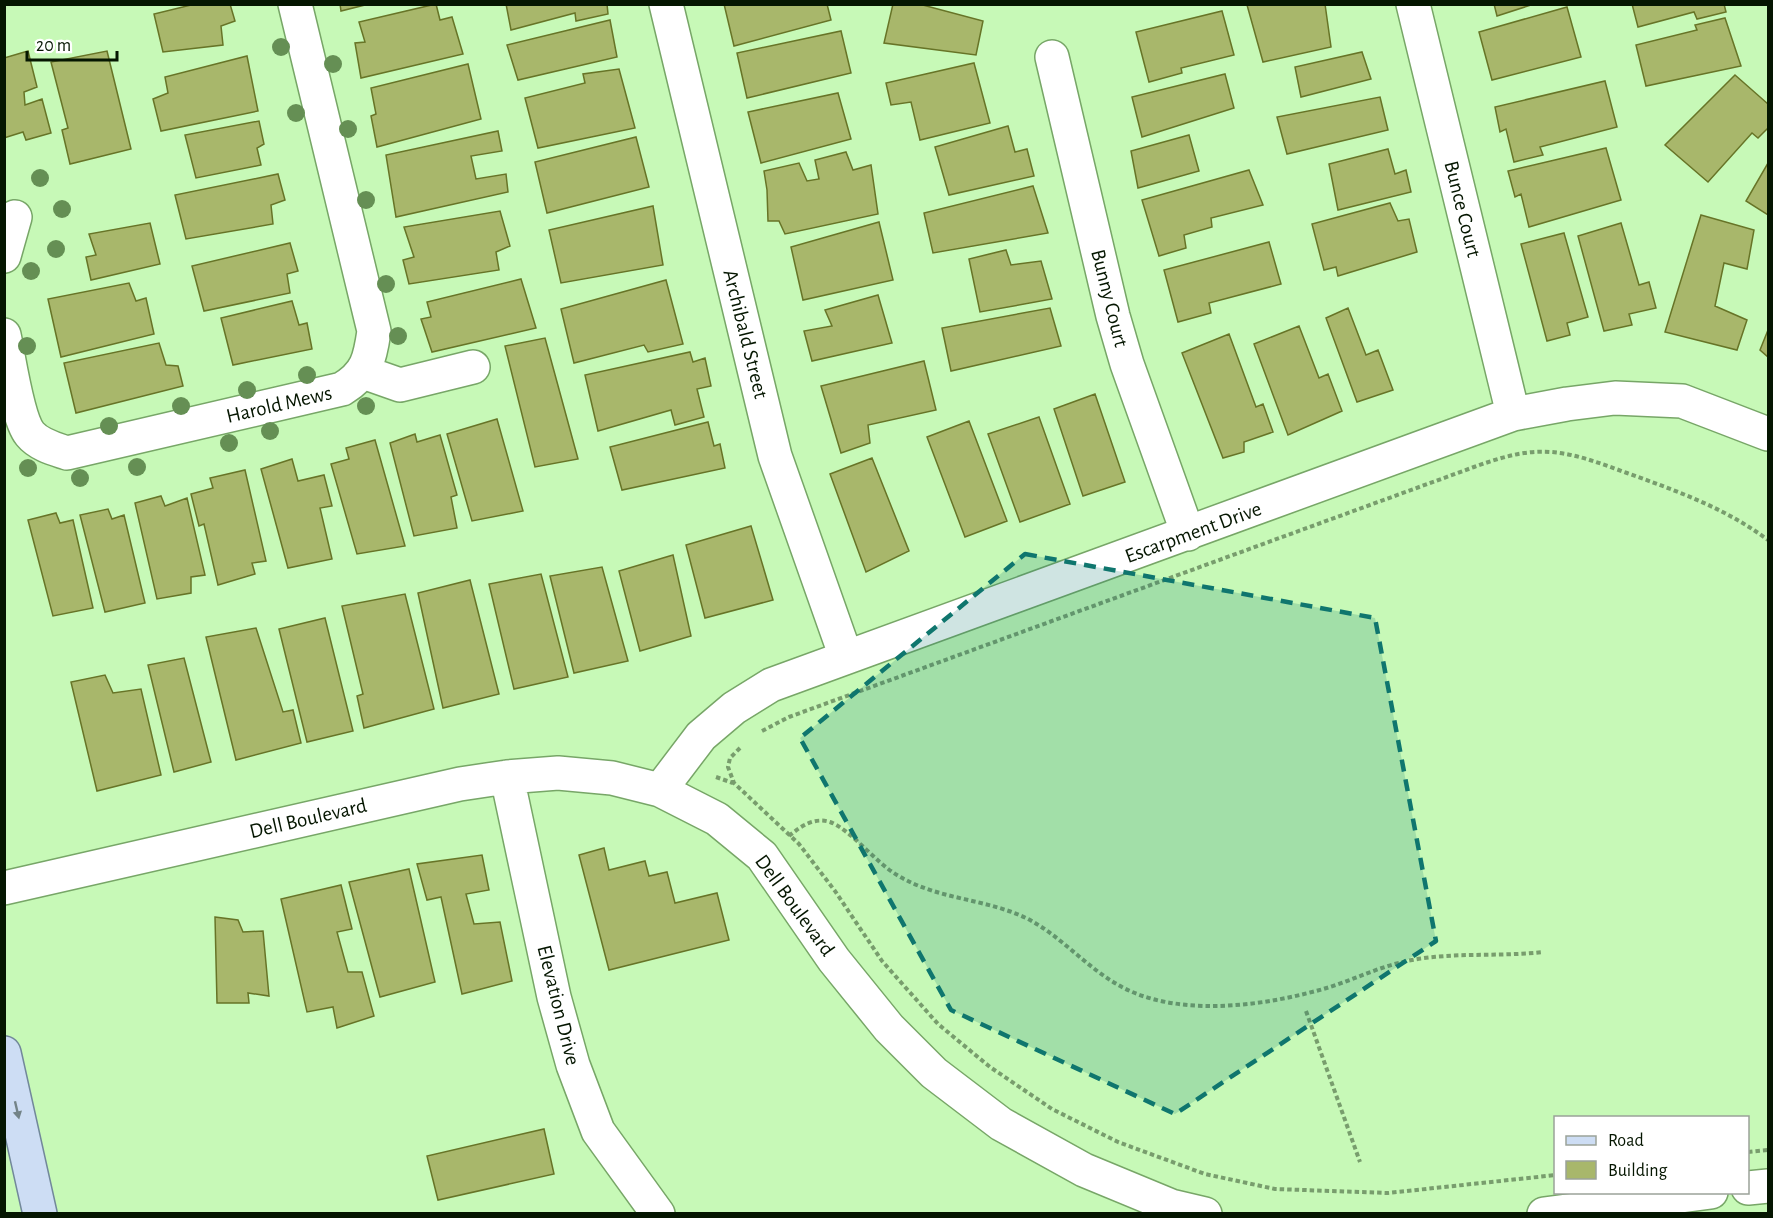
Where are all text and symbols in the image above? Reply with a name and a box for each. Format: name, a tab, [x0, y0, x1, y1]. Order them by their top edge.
scale bar	[27, 24, 117, 62]
text: 20 m	[36, 37, 71, 55]
street label: Bunce Court	[1440, 159, 1485, 260]
street label: Bunny Court	[1087, 247, 1132, 349]
street label: Archibald Street	[719, 267, 772, 401]
street label: Harold Mews	[224, 382, 334, 427]
street label: Escarpment Drive	[1122, 498, 1264, 567]
street label: Dell Boulevard	[247, 795, 369, 842]
street label: Dell Boulevard	[751, 851, 838, 960]
street label: Elevation Drive	[533, 943, 584, 1067]
one-way arrow	[13, 1100, 23, 1119]
legend	[1554, 1116, 1749, 1194]
text: Road	[1608, 1132, 1644, 1150]
text: Building	[1608, 1162, 1668, 1180]

